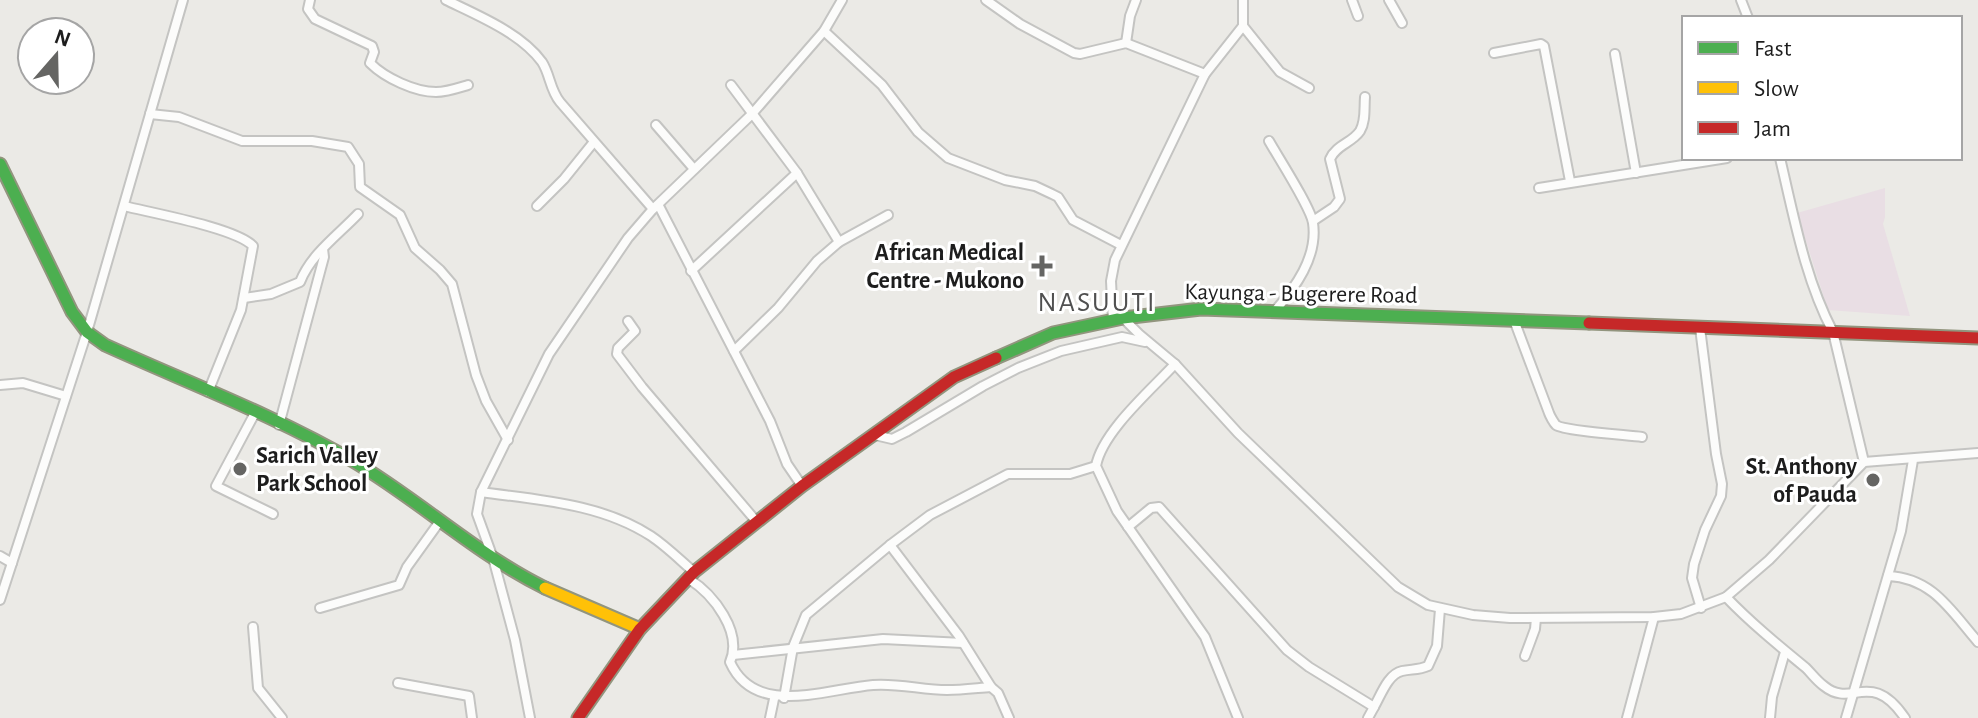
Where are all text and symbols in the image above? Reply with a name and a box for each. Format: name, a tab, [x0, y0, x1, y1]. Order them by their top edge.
north arrow	[16, 16, 96, 96]
legend	[1682, 16, 1962, 160]
text: N	[52, 25, 73, 51]
text: Fast	[1754, 37, 1792, 61]
text: Slow	[1754, 77, 1799, 101]
text: Jam	[1754, 117, 1791, 141]
place label: African Medical Centre - Mukono	[867, 241, 1024, 293]
marker: African Medical Centre - Mukono	[1031, 255, 1053, 277]
street label: Kayunga - Bugerere Road	[1184, 280, 1418, 308]
district label: NASUUTI	[1038, 289, 1156, 317]
place label: Sarich Valley Park School	[256, 444, 378, 496]
place label: St. Anthony of Pauda	[1746, 455, 1857, 507]
marker: Sarich Valley Park School	[231, 460, 249, 478]
marker: St. Anthony of Pauda	[1864, 471, 1882, 489]

